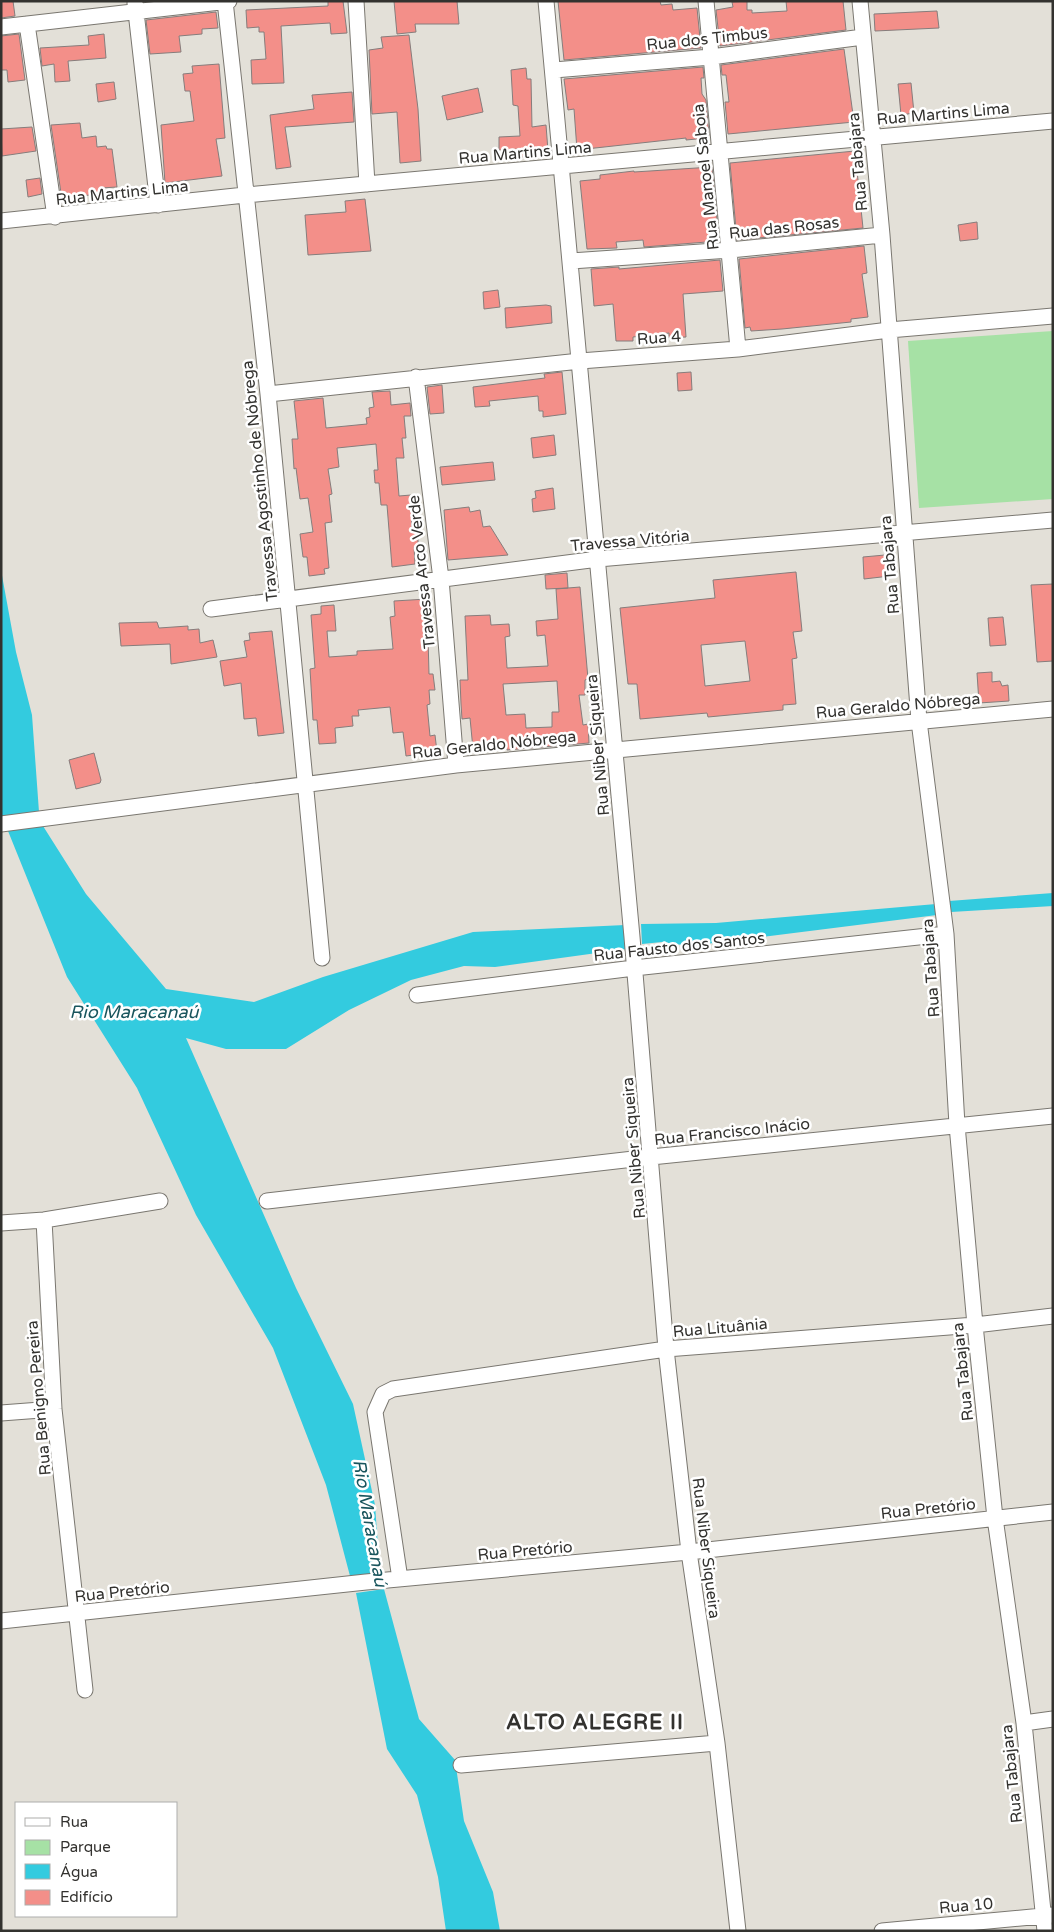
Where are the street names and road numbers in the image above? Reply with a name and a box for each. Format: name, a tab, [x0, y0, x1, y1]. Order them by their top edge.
street label: Rua dos Timbus	[646, 23, 769, 55]
street label: Rua Martins Lima	[876, 98, 1010, 130]
street label: Rua Manoel Saboia	[688, 103, 724, 251]
street label: Rua Tabajara	[844, 112, 872, 212]
street label: Rua Martins Lima	[458, 137, 592, 169]
street label: Rua Martins Lima	[55, 176, 190, 210]
street label: Rua das Rosas	[728, 212, 840, 244]
street label: Rua 4	[636, 326, 682, 350]
street label: Travessa Agostinho de Nóbrega	[237, 359, 283, 602]
street label: Travessa Arco Verde	[404, 494, 440, 650]
street label: Rua Tabajara	[876, 515, 904, 615]
street label: Travessa Vitória	[570, 526, 690, 556]
street label: Rua Niber Siqueira	[582, 673, 614, 817]
street label: Rua Geraldo Nóbrega	[815, 689, 981, 723]
street label: Rua Geraldo Nóbrega	[411, 726, 577, 764]
street label: Rua Tabajara	[918, 918, 944, 1018]
street label: Rua Fausto dos Santos	[592, 928, 766, 966]
street label: Rua Niber Siqueira	[618, 1076, 650, 1220]
street label: Rua Francisco Inácio	[653, 1114, 811, 1150]
street label: Rua Lituânia	[672, 1314, 768, 1342]
street label: Rua Benigno Pereira	[22, 1320, 56, 1476]
street label: Rua Tabajara	[948, 1322, 978, 1422]
street label: Rua Niber Siqueira	[687, 1476, 725, 1620]
street label: Rua Pretório	[880, 1494, 977, 1524]
street label: Rua Pretório	[477, 1537, 573, 1565]
street label: Rua Pretório	[74, 1577, 171, 1607]
street label: Rua Tabajara	[997, 1724, 1027, 1824]
street label: Rua 10	[938, 1894, 994, 1918]

